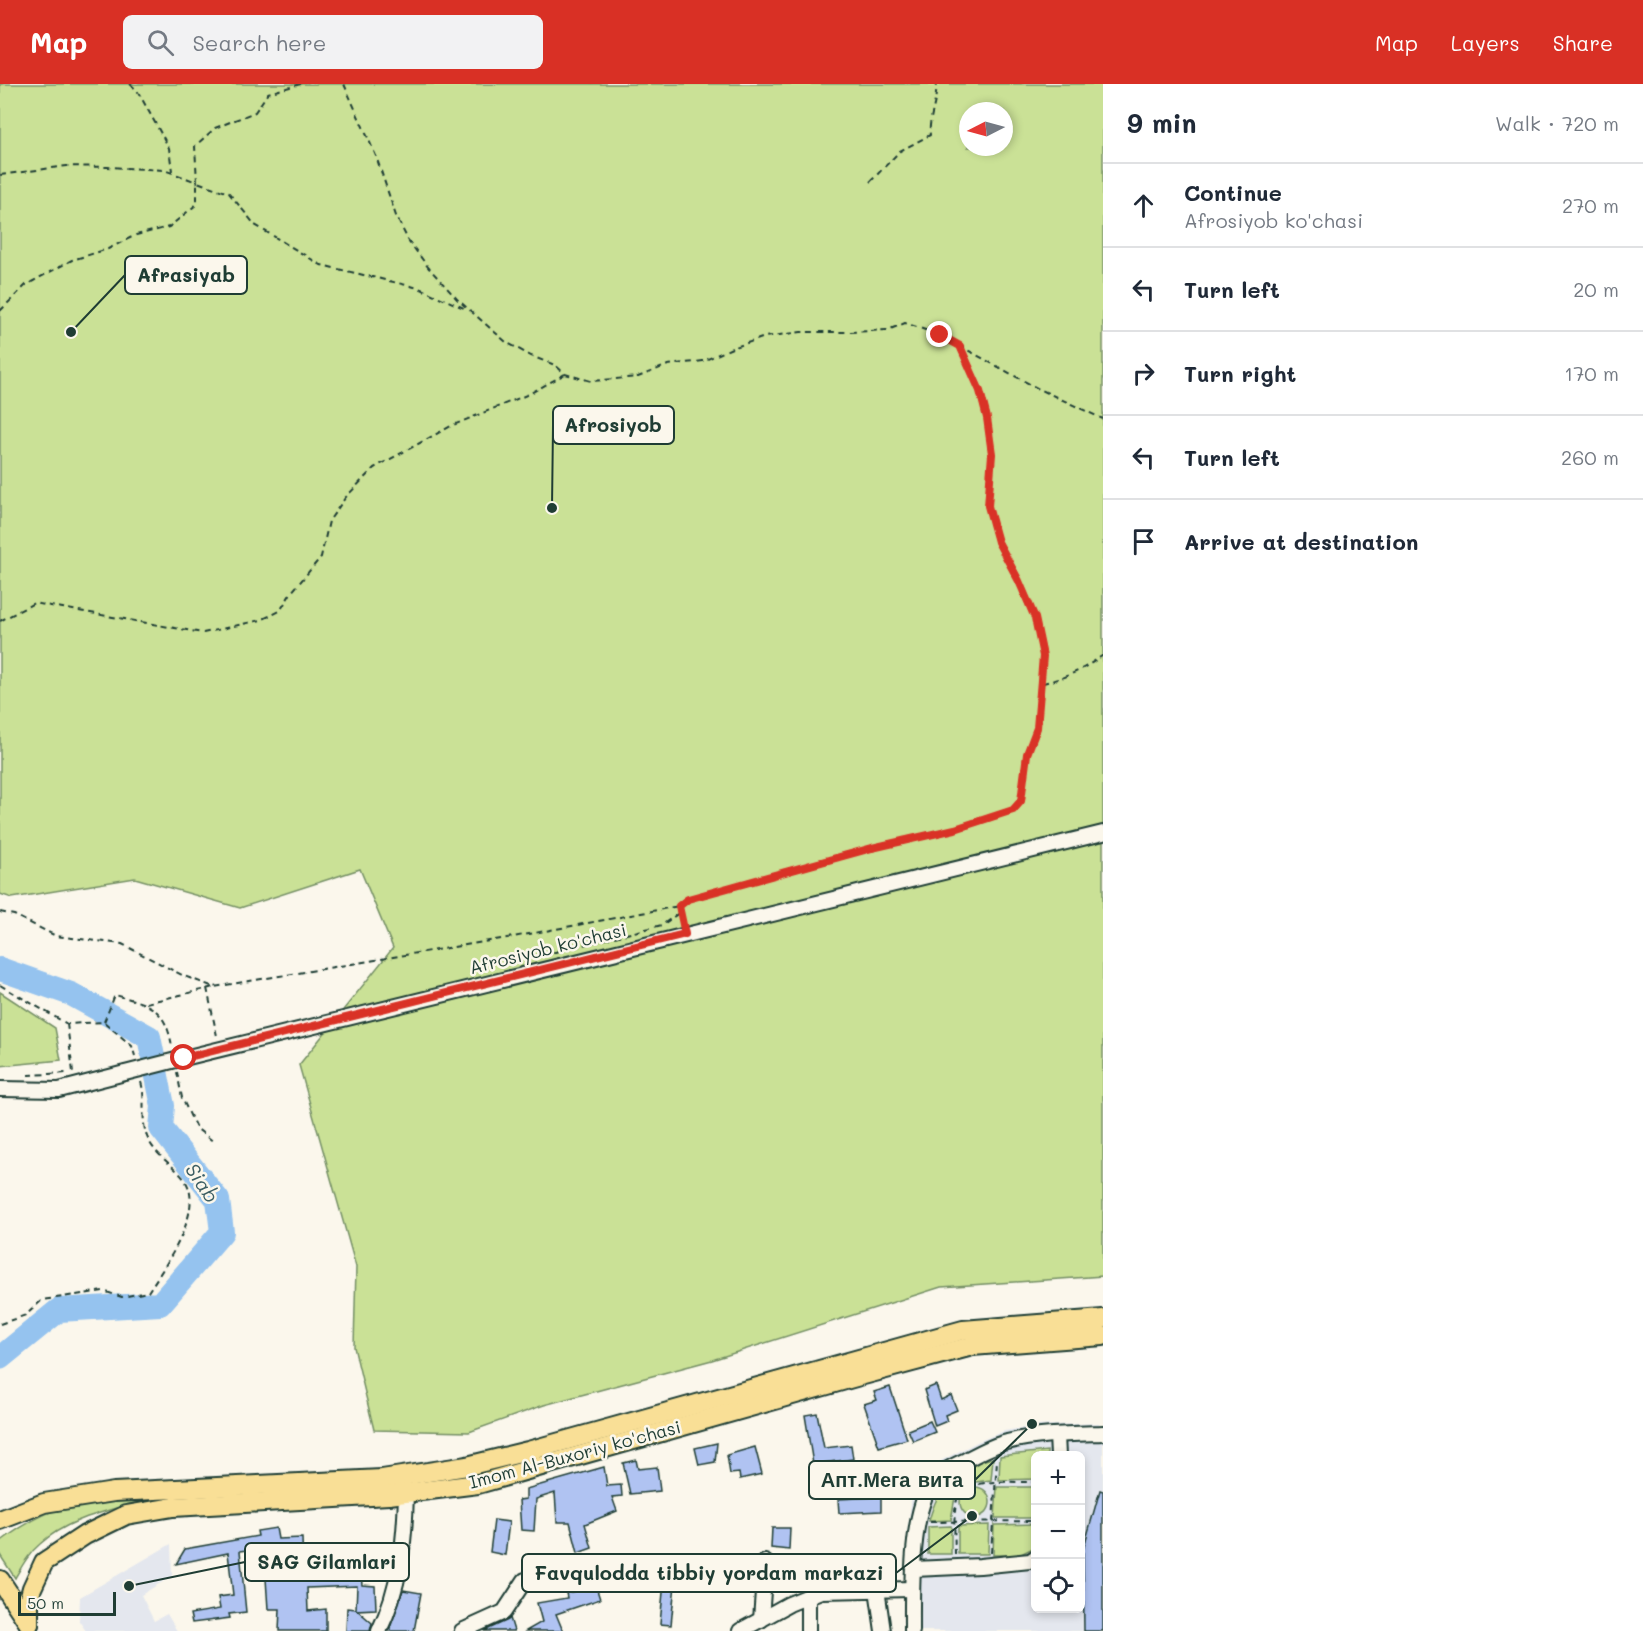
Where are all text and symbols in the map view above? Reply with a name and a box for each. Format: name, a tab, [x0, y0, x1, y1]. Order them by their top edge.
search box	[123, 15, 543, 69]
text: Map	[30, 24, 87, 60]
icon: search	[144, 26, 177, 59]
text: Search here	[192, 28, 326, 57]
text: Map	[1375, 29, 1418, 56]
text: Layers	[1451, 29, 1520, 56]
text: Share	[1553, 29, 1613, 56]
north arrow	[959, 102, 1013, 156]
text: 9 min	[1127, 106, 1196, 140]
text: Walk · 720 m	[1495, 110, 1619, 136]
text: Continue	[1184, 178, 1282, 207]
icon: ahead	[1127, 189, 1160, 222]
text: 270 m	[1562, 192, 1619, 218]
text: Afrosiyob ko'chasi	[1184, 207, 1363, 233]
callout: Afrasiyab	[125, 256, 247, 294]
text: Afrasiyab	[137, 261, 235, 287]
icon: left	[1127, 273, 1160, 306]
text: Turn left	[1184, 275, 1280, 304]
text: 20 m	[1573, 276, 1619, 302]
route end	[926, 321, 952, 347]
icon: right	[1127, 357, 1160, 390]
text: Turn right	[1184, 359, 1296, 388]
text: 170 m	[1564, 360, 1619, 386]
callout: Afrosiyob	[553, 406, 674, 444]
text: Afrosiyob	[564, 411, 662, 437]
icon: left	[1127, 441, 1160, 474]
text: Turn left	[1184, 443, 1280, 472]
text: 260 m	[1561, 444, 1619, 470]
icon: arrive	[1127, 525, 1160, 558]
text: Arrive at destination	[1184, 527, 1419, 556]
street label: Afrosiyob ko'chasi	[467, 917, 629, 979]
route start	[170, 1044, 196, 1070]
water label: Siab	[180, 1158, 226, 1207]
street label: Imom Al-Buxoriy ko'chasi	[466, 1414, 683, 1494]
map controls	[1031, 1451, 1085, 1613]
button: +	[1031, 1451, 1085, 1505]
callout: Апт.Мега вита	[809, 1461, 975, 1499]
text: Апт.Мега вита	[821, 1466, 964, 1492]
button: −	[1031, 1505, 1085, 1559]
callout: SAG Gilamlari	[245, 1543, 409, 1581]
text: SAG Gilamlari	[257, 1548, 397, 1574]
callout: Favqulodda tibbiy yordam markazi	[522, 1554, 896, 1592]
text: Favqulodda tibbiy yordam markazi	[534, 1559, 884, 1585]
button: locate	[1031, 1559, 1085, 1613]
scale bar	[18, 1589, 116, 1616]
text: 50 m	[27, 1592, 64, 1613]

